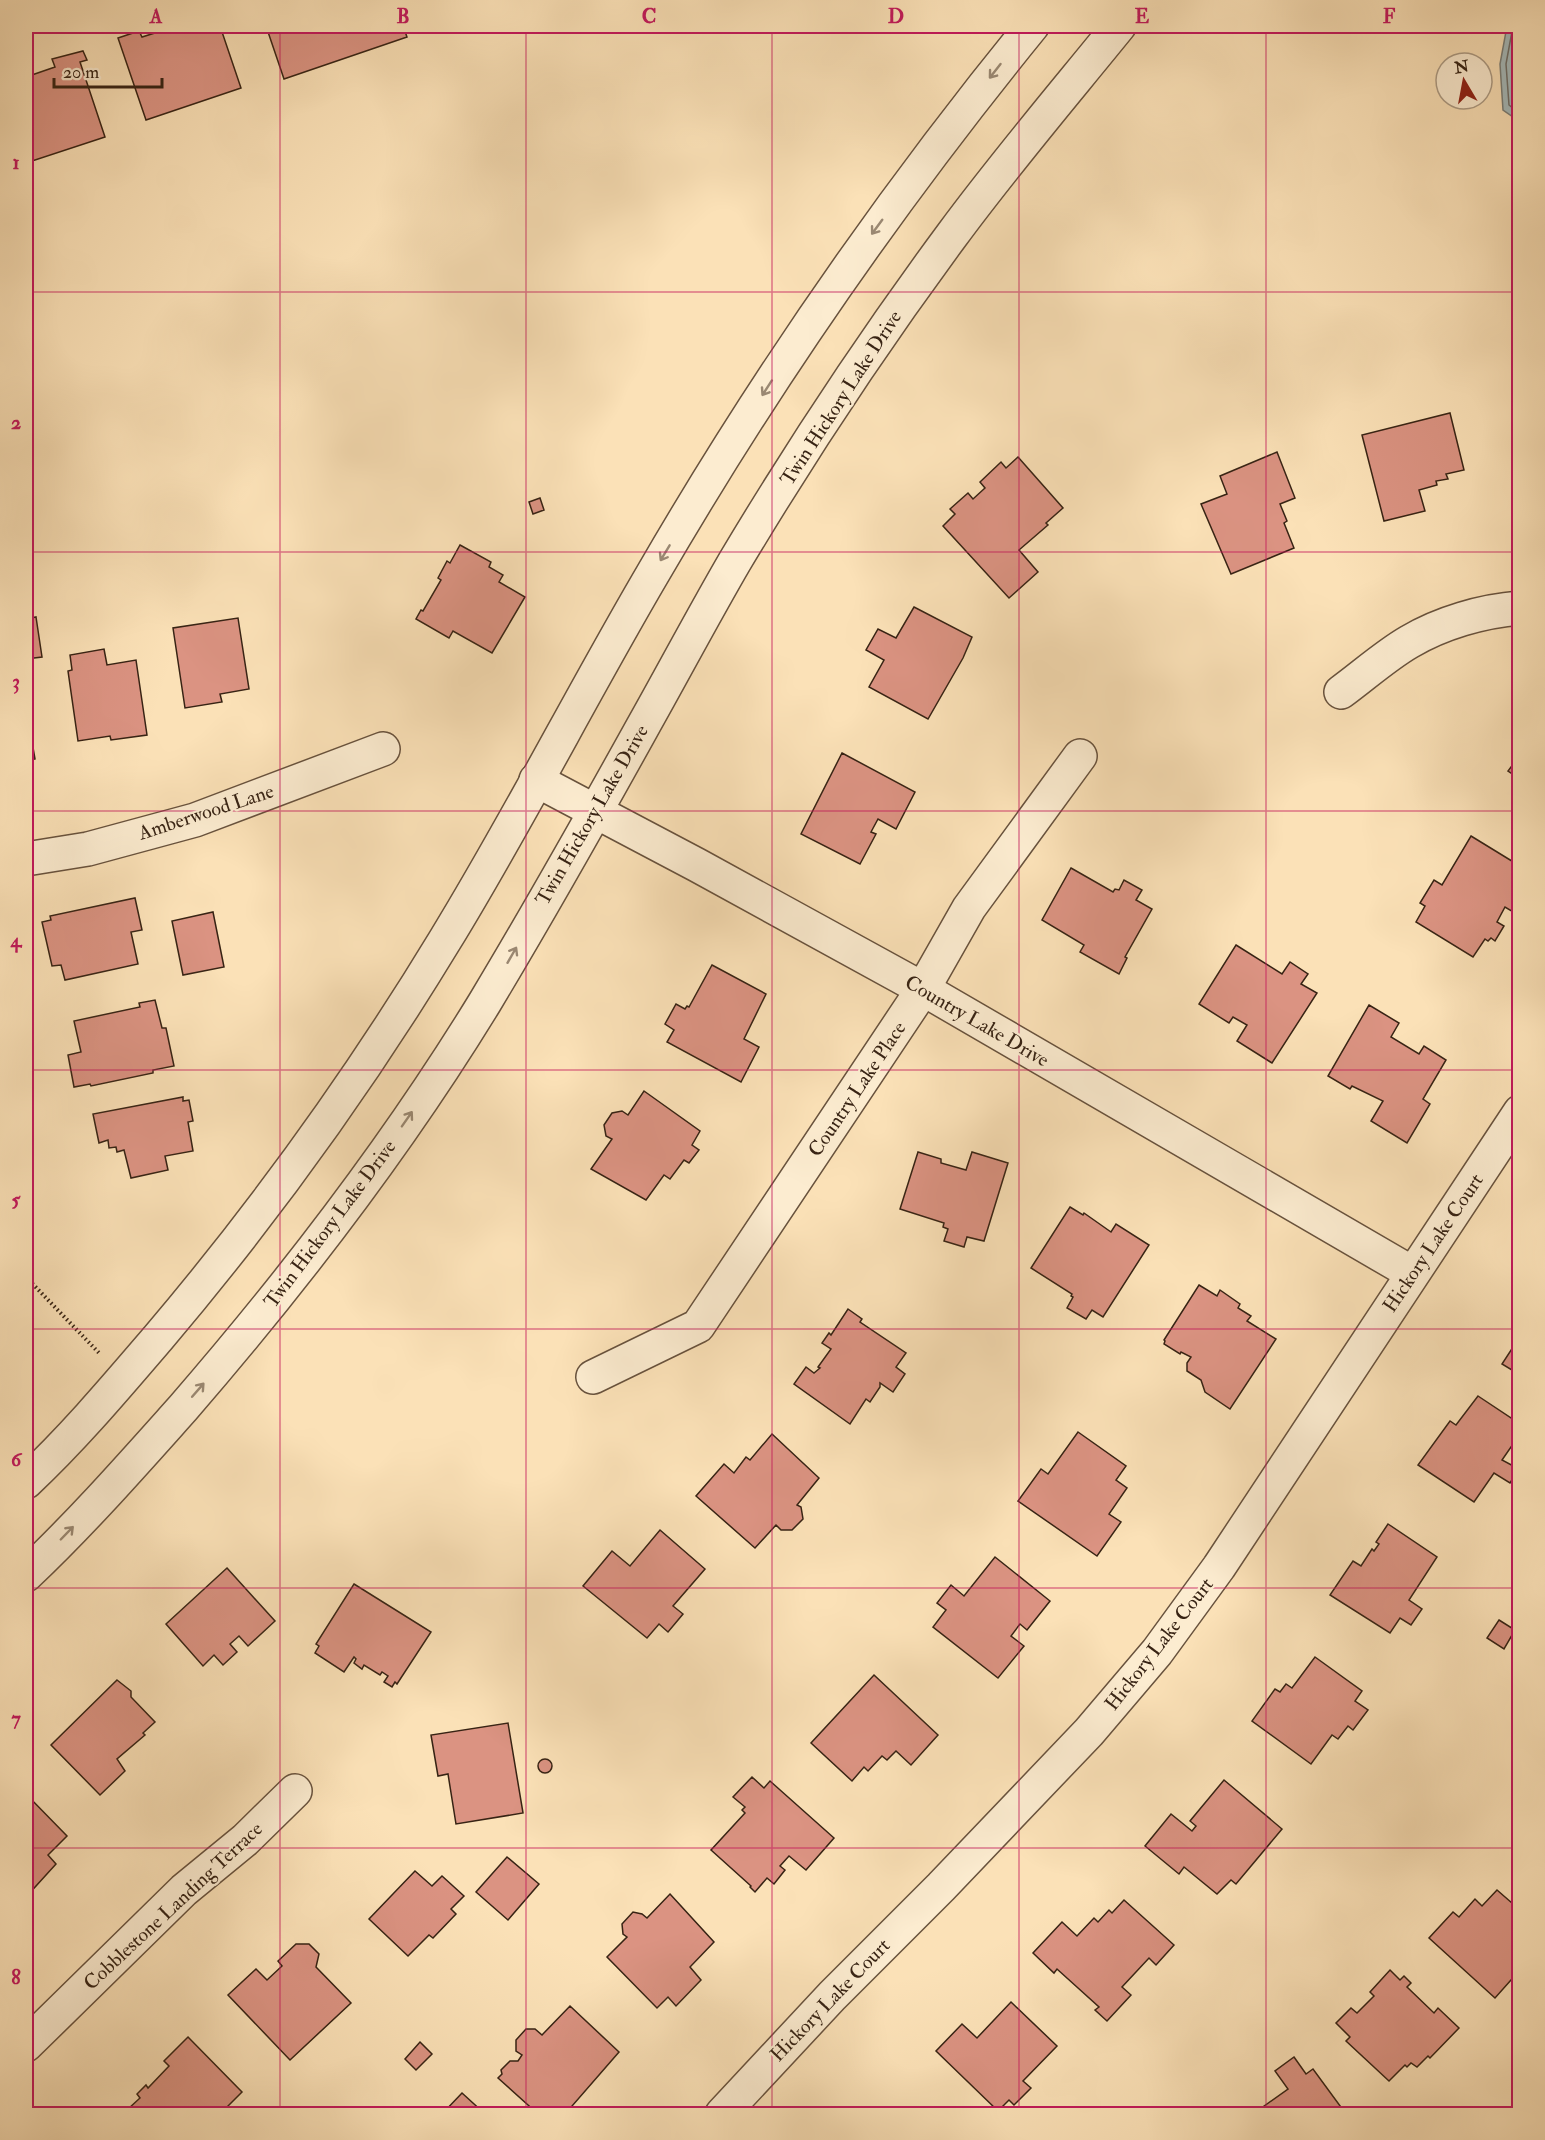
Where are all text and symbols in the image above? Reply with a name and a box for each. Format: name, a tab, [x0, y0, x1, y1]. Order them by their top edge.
text: A	[149, 4, 163, 29]
text: B	[396, 4, 410, 29]
text: C	[642, 4, 656, 29]
text: D	[888, 4, 904, 29]
text: E	[1135, 4, 1150, 29]
text: F	[1383, 4, 1396, 29]
scale bar	[54, 51, 162, 89]
north arrow	[1434, 51, 1494, 111]
text: N	[1452, 56, 1471, 78]
text: 20 m	[63, 61, 99, 84]
one-way arrow	[989, 63, 1002, 79]
text: 1	[12, 150, 20, 175]
one-way arrow	[871, 218, 884, 234]
street label: Twin Hickory Lake Drive	[775, 306, 907, 490]
one-way arrow	[761, 379, 774, 396]
text: 2	[11, 410, 21, 435]
one-way arrow	[658, 544, 670, 561]
text: 3	[12, 669, 20, 694]
street label: Twin Hickory Lake Drive	[530, 720, 654, 910]
street label: Amberwood Lane	[134, 778, 277, 846]
text: 4	[10, 928, 23, 953]
one-way arrow	[506, 947, 518, 964]
street label: Country Lake Drive	[901, 970, 1053, 1072]
street label: Country Lake Place	[803, 1017, 911, 1161]
one-way arrow	[401, 1112, 413, 1128]
street label: Twin Hickory Lake Drive	[259, 1135, 401, 1313]
street label: Hickory Lake Court	[1377, 1168, 1489, 1317]
text: 5	[12, 1187, 22, 1212]
one-way arrow	[191, 1383, 205, 1398]
text: 6	[11, 1447, 23, 1472]
one-way arrow	[59, 1526, 74, 1541]
street label: Hickory Lake Court	[1099, 1572, 1219, 1716]
text: 7	[11, 1706, 21, 1731]
street label: Cobblestone Landing Terrace	[78, 1816, 268, 1996]
street label: Hickory Lake Court	[765, 1933, 896, 2067]
text: 8	[11, 1965, 21, 1990]

